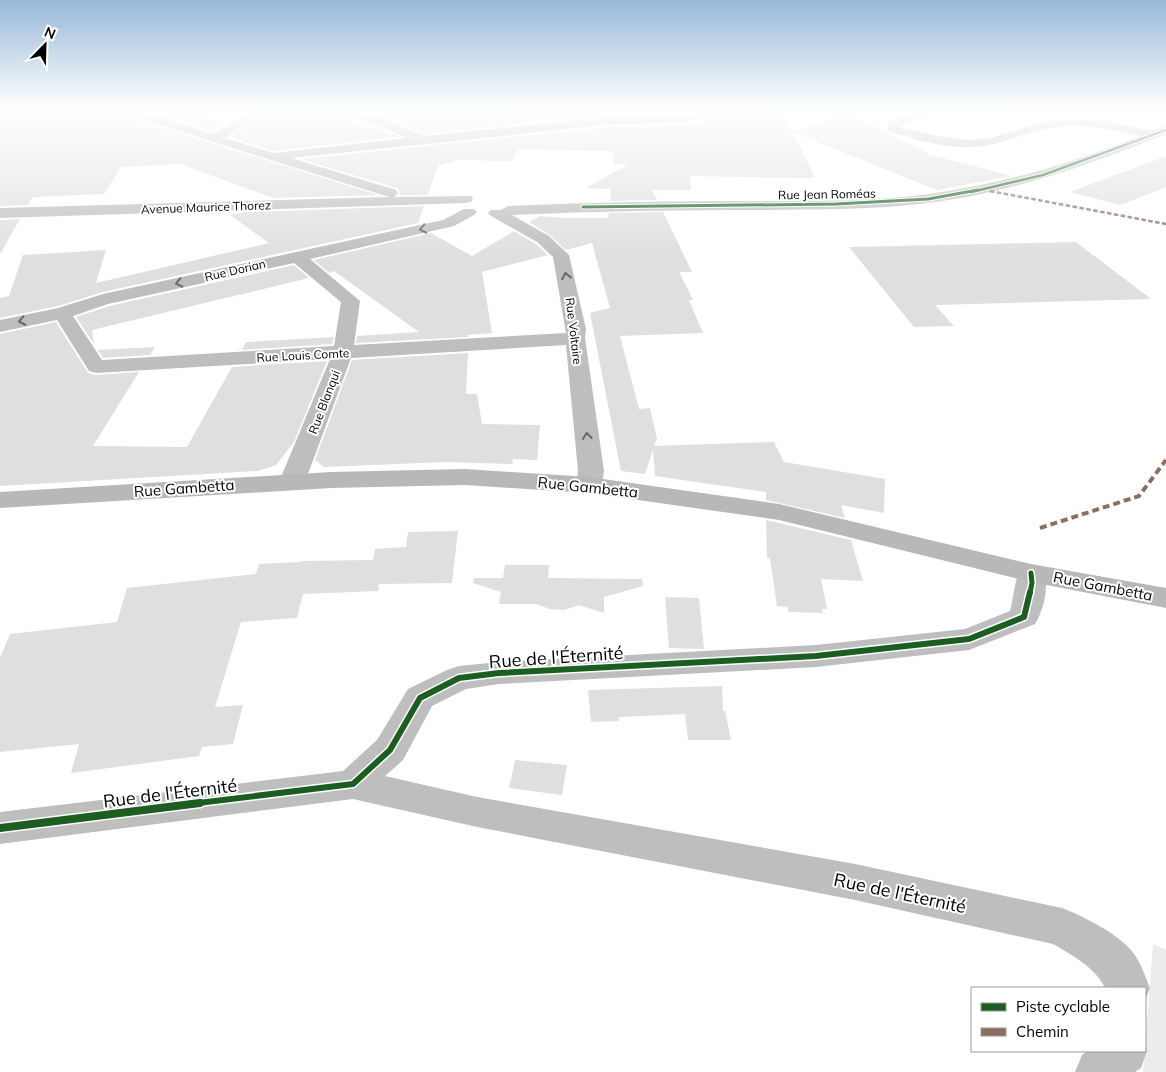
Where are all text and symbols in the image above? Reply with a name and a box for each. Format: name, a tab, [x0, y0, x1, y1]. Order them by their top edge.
north arrow	[20, 20, 70, 70]
text: N	[42, 23, 58, 43]
street label: Rue Jean Roméas	[778, 186, 876, 202]
street label: Avenue Maurice Thorez	[141, 197, 271, 217]
one-way arrow	[419, 223, 428, 233]
street label: Rue Dorian	[203, 256, 267, 284]
one-way arrow	[561, 271, 571, 280]
one-way arrow	[175, 277, 184, 288]
street label: Rue Voltaire	[562, 297, 586, 365]
one-way arrow	[17, 315, 26, 326]
street label: Rue Louis Comte	[256, 345, 350, 365]
street label: Rue Blanqui	[305, 368, 343, 436]
one-way arrow	[582, 432, 593, 440]
street label: Rue Gambetta	[537, 472, 639, 502]
street label: Rue Gambetta	[133, 475, 235, 501]
street label: Rue Gambetta	[1052, 567, 1154, 605]
street label: Rue de l'Éternité	[488, 641, 624, 673]
street label: Rue de l'Éternité	[102, 773, 238, 813]
street label: Rue de l'Éternité	[832, 868, 968, 918]
legend	[971, 987, 1146, 1052]
text: Piste cyclable	[1016, 997, 1110, 1016]
text: Chemin	[1016, 1022, 1069, 1041]

